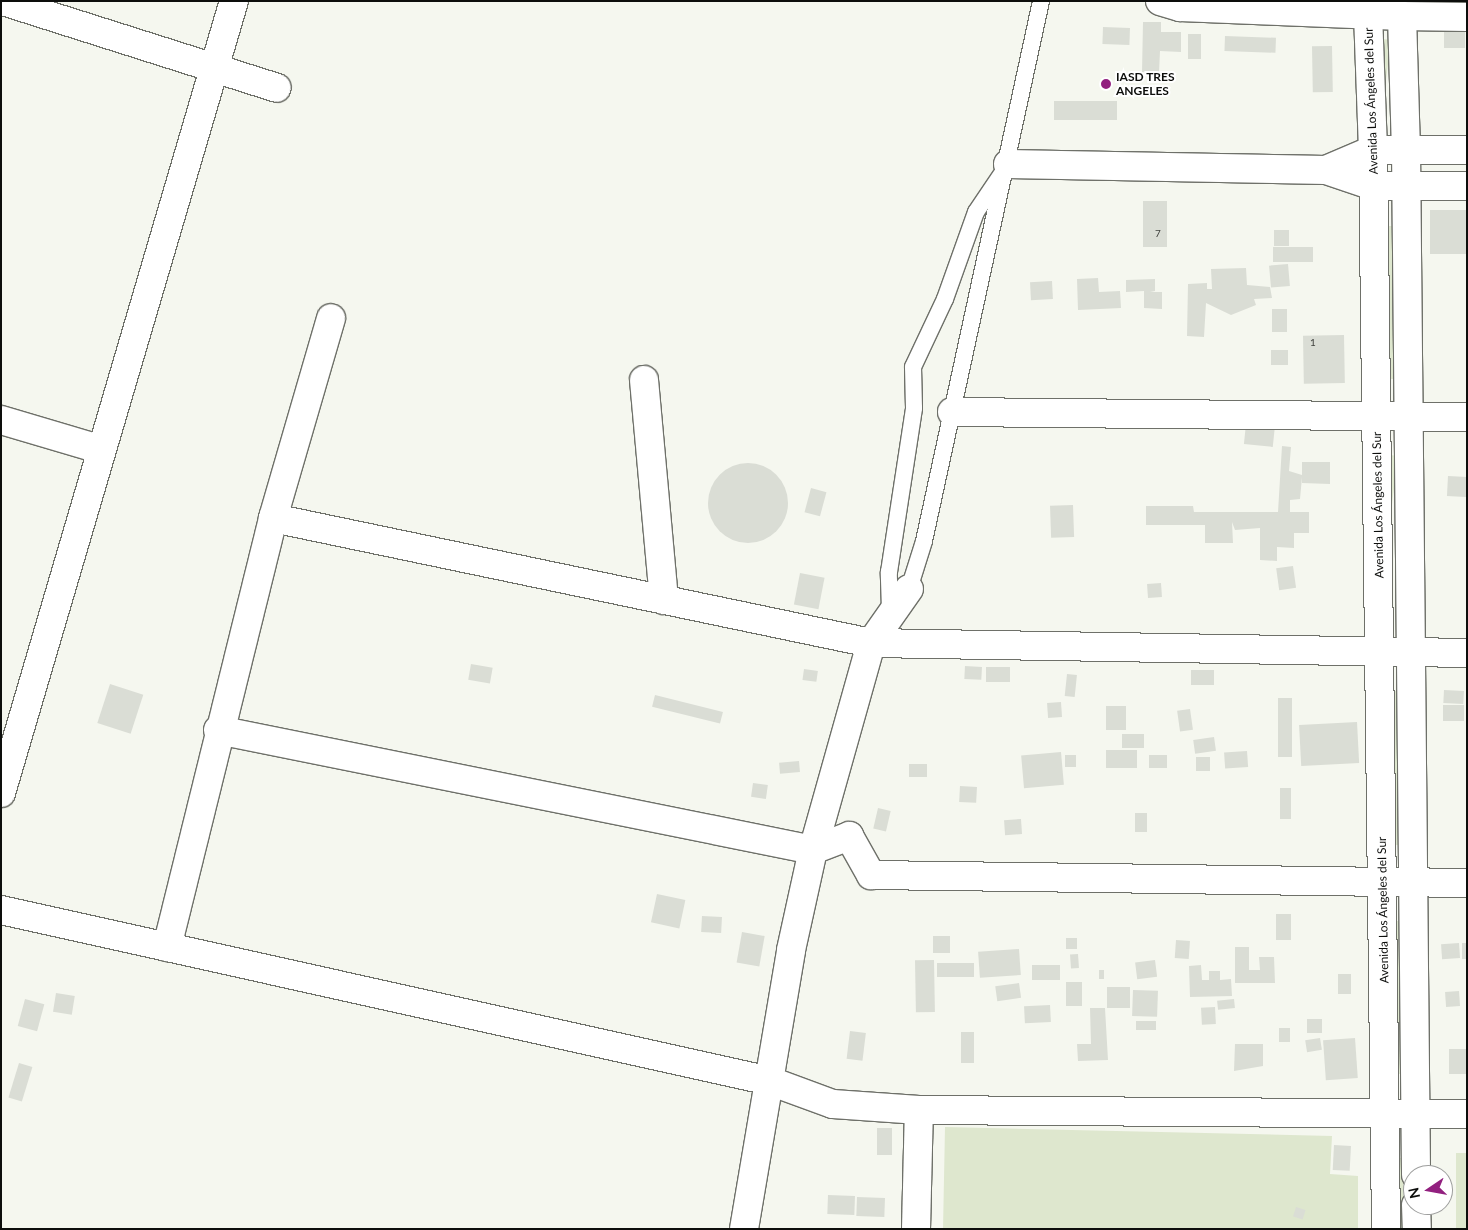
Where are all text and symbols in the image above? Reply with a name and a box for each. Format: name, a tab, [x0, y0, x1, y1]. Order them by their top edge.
street label: Avenida Los Ángeles del Sur	[1361, 27, 1381, 175]
place label: IASD TRES ANGELES	[1116, 70, 1175, 98]
marker: IASD TRES ANGELES	[1100, 78, 1112, 90]
house number: 7	[1155, 228, 1161, 240]
house number: 1	[1310, 337, 1316, 349]
street label: Avenida Los Ángeles del Sur	[1370, 431, 1386, 579]
street label: Avenida Los Ángeles del Sur	[1375, 836, 1391, 984]
north arrow	[1403, 1165, 1453, 1215]
text: N	[1404, 1186, 1423, 1200]

